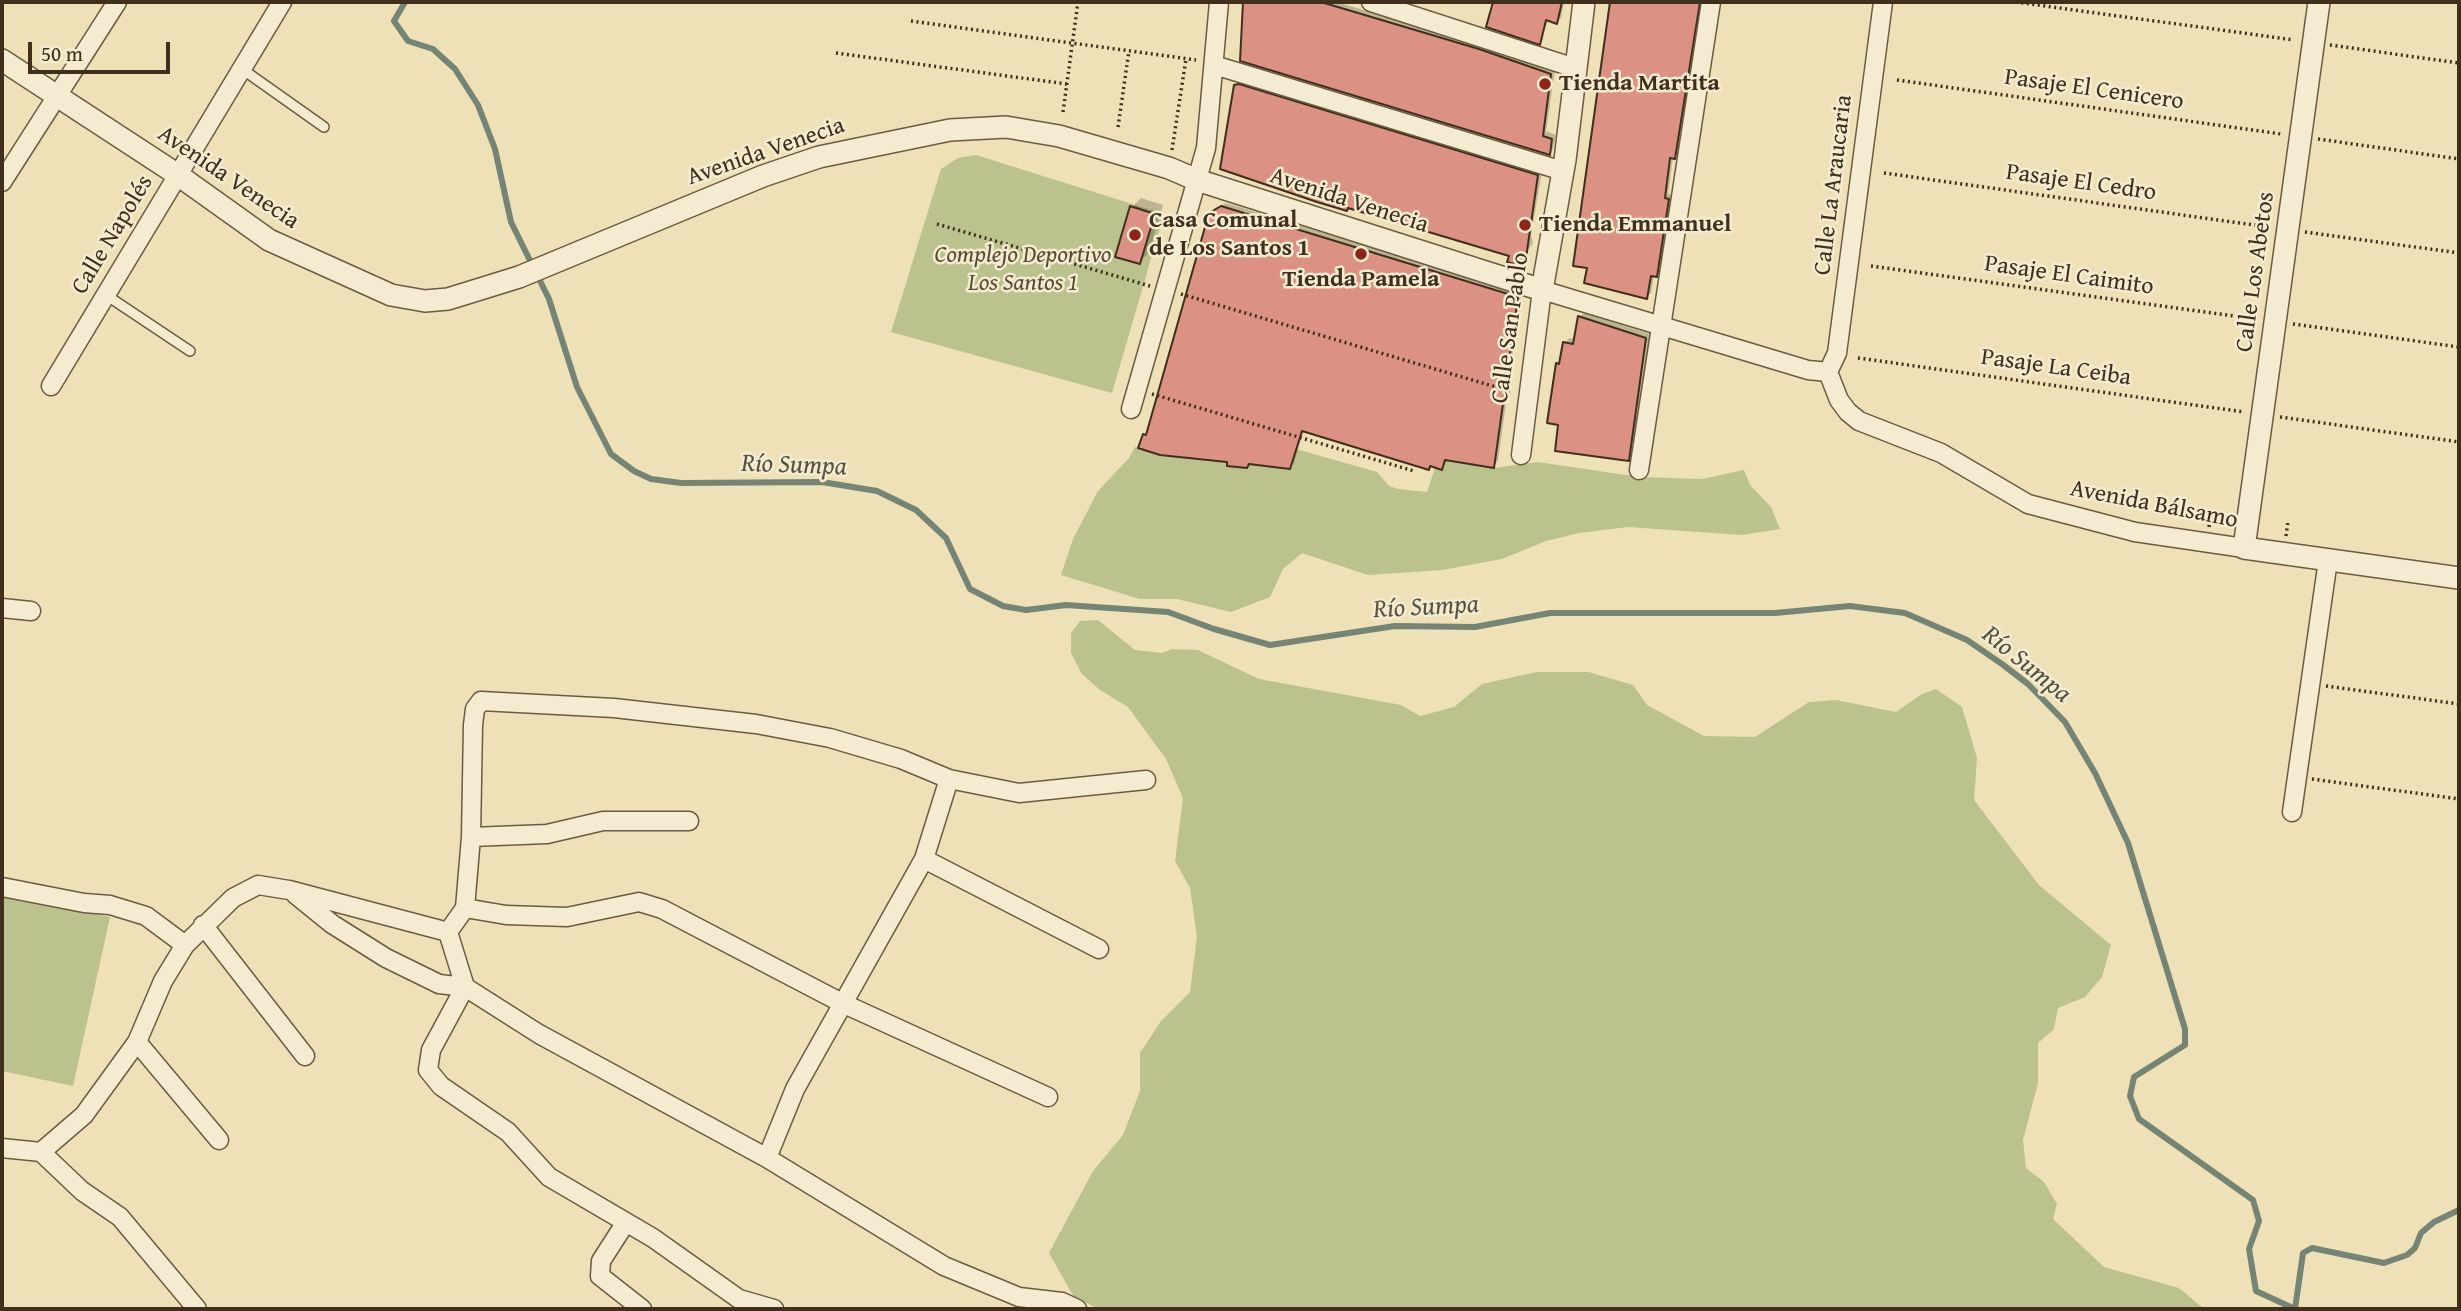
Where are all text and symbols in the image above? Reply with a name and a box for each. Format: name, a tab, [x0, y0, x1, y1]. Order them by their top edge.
scale bar	[32, 28, 173, 72]
text: 50 m	[41, 38, 83, 69]
street label: Pasaje El Cenicero	[2003, 63, 2185, 117]
place label: Tienda Martita	[1559, 70, 1720, 98]
marker: Tienda Martita	[1537, 76, 1553, 92]
street label: Calle La Araucaria	[1809, 93, 1859, 277]
street label: Avenida Venecia	[683, 112, 849, 192]
street label: Avenida Venecia	[152, 120, 304, 236]
street label: Pasaje El Cedro	[2004, 158, 2158, 208]
street label: Avenida Venecia	[1266, 162, 1432, 240]
street label: Calle Napolés	[66, 170, 160, 300]
street label: Calle Los Abetos	[2230, 190, 2282, 354]
place label: Casa Comunal de Los Santos 1	[1149, 207, 1310, 263]
place label: Tienda Emmanuel	[1539, 211, 1731, 239]
marker: Tienda Emmanuel	[1517, 217, 1533, 233]
marker: Casa Comunal de Los Santos 1	[1127, 227, 1143, 243]
park label: Complejo Deportivo Los Santos 1	[935, 242, 1111, 298]
marker: Tienda Pamela	[1353, 246, 1369, 262]
street label: Pasaje El Caimito	[1983, 250, 2155, 302]
street label: Calle San Pablo	[1486, 251, 1536, 405]
place label: Tienda Pamela	[1282, 266, 1440, 294]
street label: Pasaje La Ceiba	[1979, 343, 2133, 393]
water label: Río Sumpa	[741, 449, 847, 483]
street label: Avenida Bálsamo	[2068, 475, 2240, 535]
water label: Río Sumpa	[1372, 590, 1480, 626]
water label: Río Sumpa	[1975, 620, 2077, 710]

